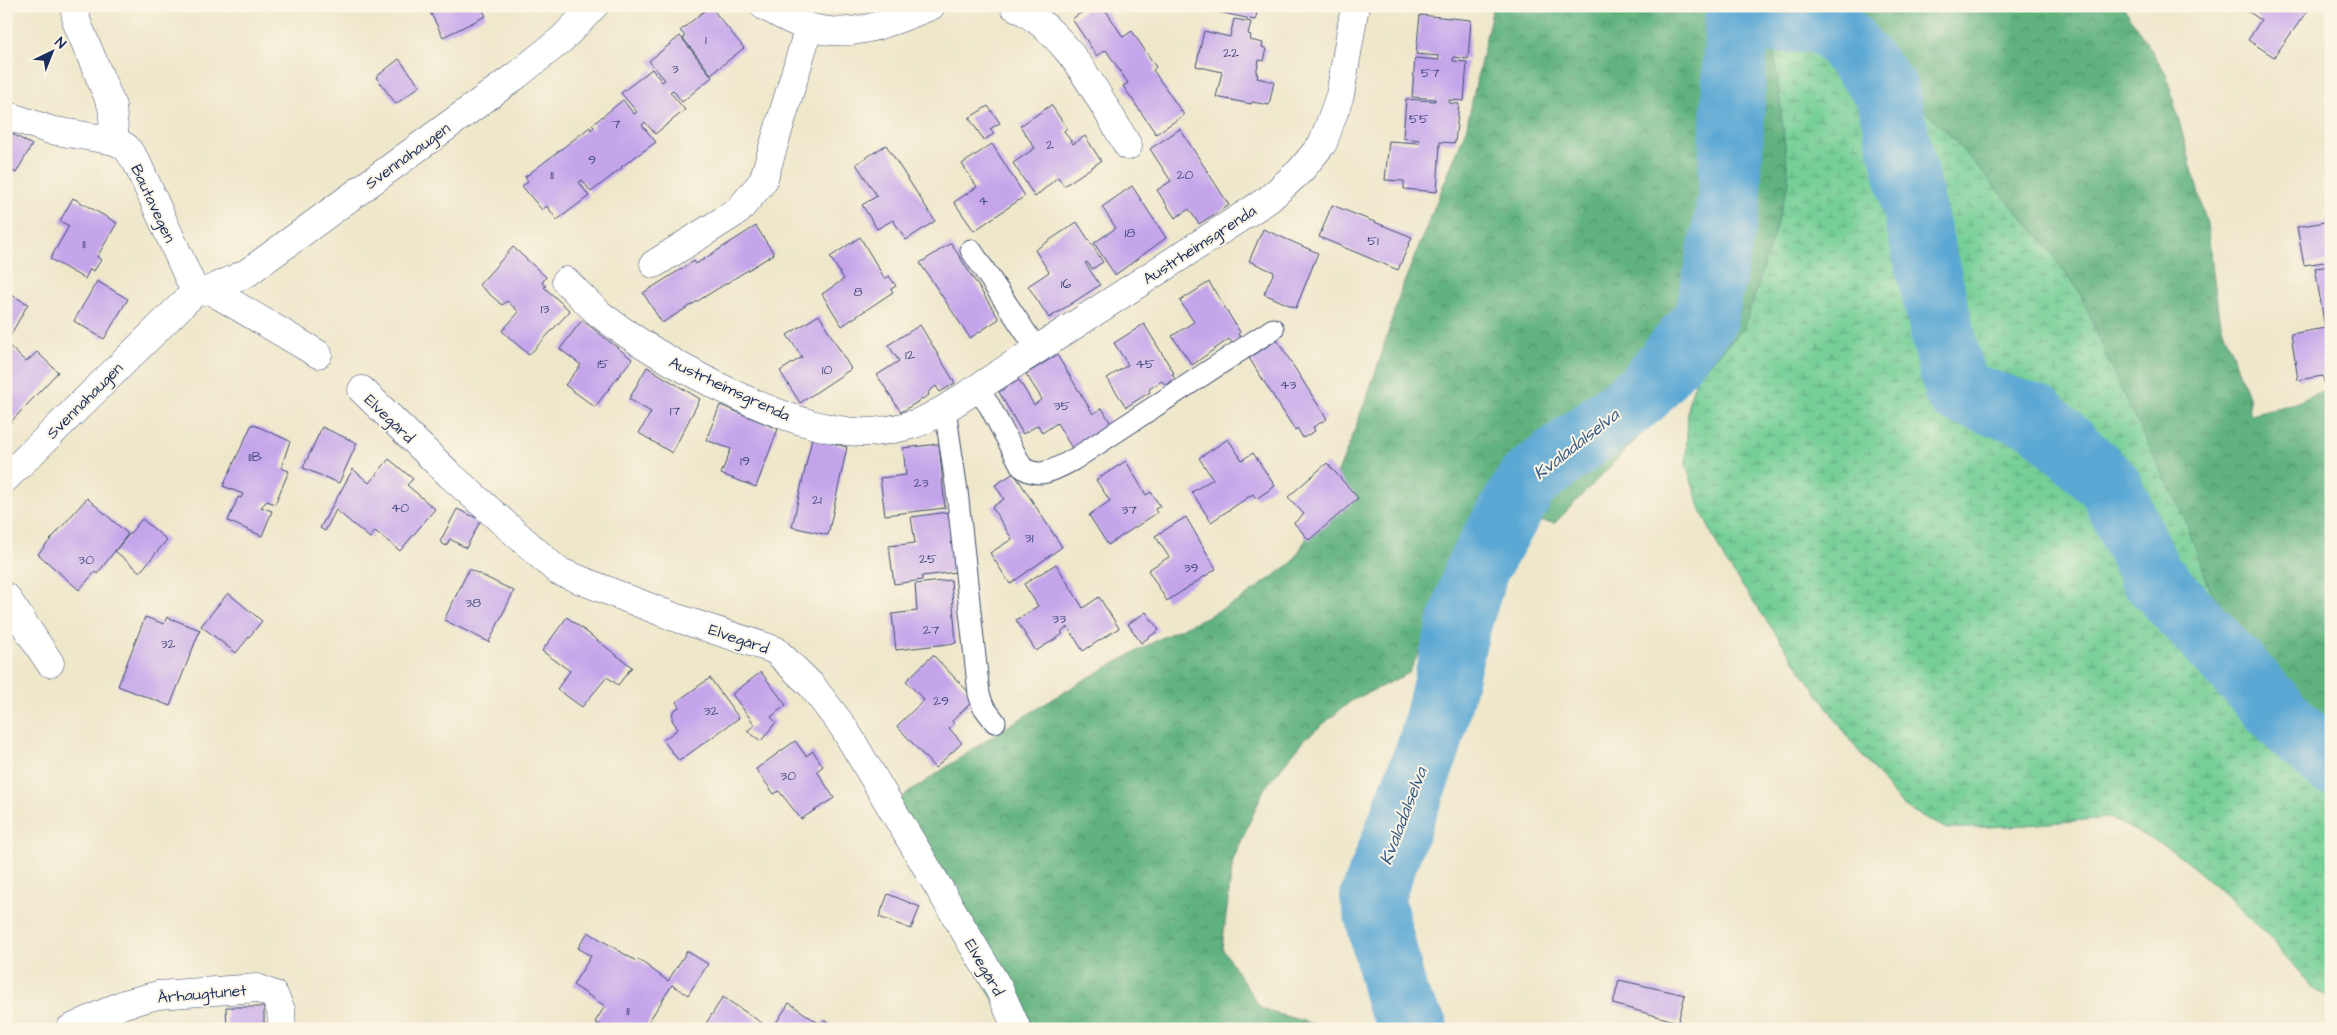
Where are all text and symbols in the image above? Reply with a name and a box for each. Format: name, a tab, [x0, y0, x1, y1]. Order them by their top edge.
north arrow	[28, 28, 78, 78]
house number: 1	[705, 30, 707, 50]
text: N	[50, 33, 70, 54]
house number: 22	[1223, 43, 1239, 63]
house number: 3	[671, 59, 679, 79]
house number: 57	[1421, 63, 1440, 83]
house number: 55	[1409, 109, 1429, 129]
house number: 7	[612, 114, 621, 134]
street label: Svennahaugen	[360, 117, 455, 195]
house number: 2	[1046, 135, 1054, 155]
house number: 9	[588, 150, 596, 170]
street label: Bautavegen	[124, 161, 181, 247]
house number: 11	[550, 165, 554, 185]
house number: 20	[1177, 165, 1194, 185]
house number: 4	[978, 191, 988, 211]
street label: Austrheimsgrenda	[1139, 200, 1261, 291]
house number: 18	[1125, 223, 1135, 243]
house number: 51	[1367, 231, 1379, 251]
house number: 11	[82, 234, 86, 254]
house number: 16	[1061, 274, 1072, 294]
house number: 8	[853, 282, 863, 302]
house number: 13	[541, 299, 549, 319]
house number: 12	[905, 345, 915, 365]
street label: Austrheimsgrenda	[665, 351, 794, 428]
house number: 15	[597, 354, 609, 374]
house number: 45	[1135, 354, 1155, 374]
street label: Svennahaugen	[41, 357, 129, 445]
house number: 10	[822, 360, 832, 380]
house number: 43	[1280, 375, 1296, 395]
street label: Elvegård	[359, 389, 419, 449]
house number: 35	[1053, 396, 1071, 416]
house number: 17	[670, 401, 681, 421]
water label: Kvaladalselva	[1528, 402, 1625, 486]
house number: 11B	[248, 447, 262, 467]
house number: 19	[740, 451, 750, 471]
house number: 23	[913, 473, 929, 493]
house number: 21	[812, 490, 822, 510]
house number: 40	[391, 498, 409, 518]
house number: 37	[1121, 500, 1137, 520]
house number: 31	[1025, 528, 1034, 548]
house number: 25	[919, 549, 937, 569]
house number: 30	[78, 550, 94, 570]
house number: 39	[1183, 558, 1199, 578]
house number: 38	[465, 593, 481, 613]
house number: 33	[1052, 609, 1066, 629]
street label: Elvegård	[705, 618, 772, 660]
house number: 27	[923, 620, 940, 640]
house number: 32	[160, 634, 176, 654]
house number: 29	[933, 691, 949, 711]
house number: 32	[703, 701, 719, 721]
water label: Kvaladalselva	[1373, 763, 1434, 869]
house number: 30	[780, 766, 796, 786]
street label: Elvegård	[958, 935, 1009, 1001]
street label: Århaugtunet	[157, 979, 248, 1010]
house number: 11	[626, 1001, 630, 1021]

